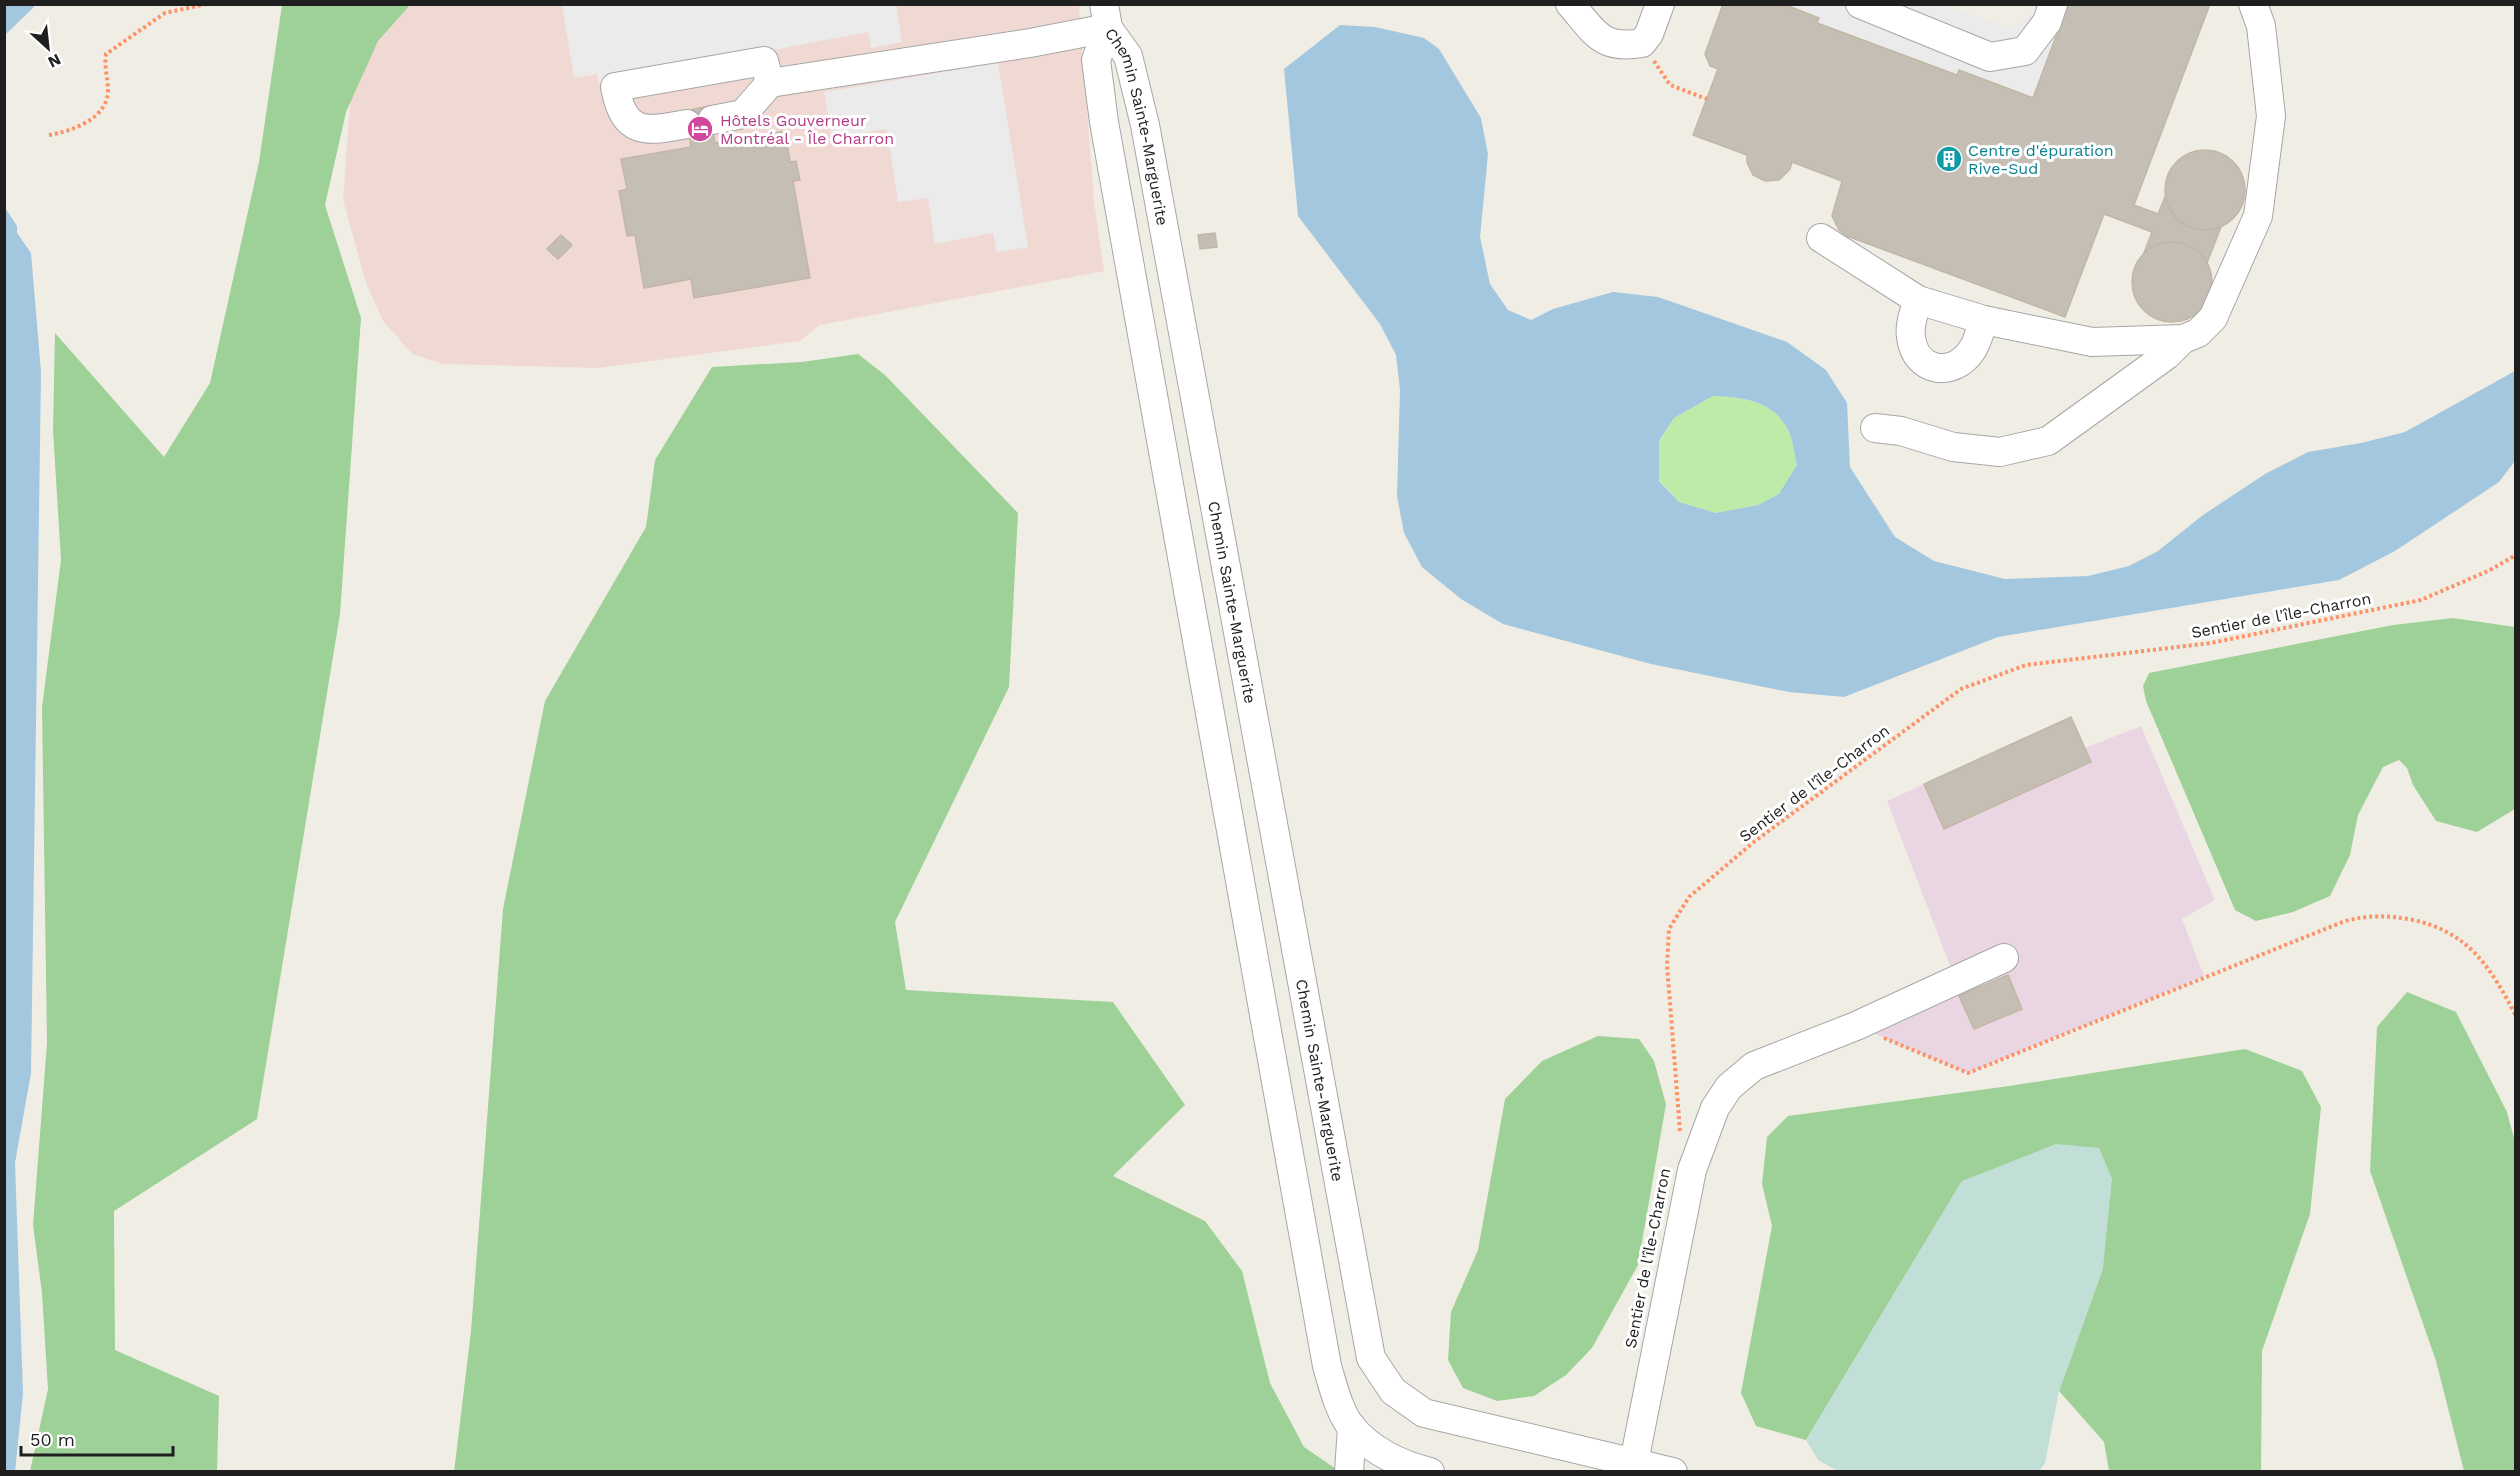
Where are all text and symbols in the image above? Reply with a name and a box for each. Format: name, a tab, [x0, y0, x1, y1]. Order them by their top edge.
north arrow	[18, 18, 78, 78]
street label: Chemin Sainte-Marguerite	[1101, 24, 1172, 227]
text: N	[45, 50, 64, 72]
place label: Hôtels Gouverneur Montréal - Île Charron	[720, 111, 894, 148]
hotel icon: Hôtels Gouverneur Montréal - Île Charron	[685, 114, 715, 144]
place label: Centre d'épuration Rive-Sud	[1968, 141, 2114, 178]
building icon: Centre d'épuration Rive-Sud	[1934, 144, 1964, 174]
street label: Chemin Sainte-Marguerite	[1204, 500, 1260, 705]
street label: Sentier de l'île-Charron	[2190, 589, 2373, 642]
street label: Sentier de l'île-Charron	[1736, 721, 1893, 846]
street label: Chemin Sainte-Marguerite	[1292, 978, 1347, 1183]
street label: Sentier de l'île-Charron	[1621, 1167, 1674, 1350]
scale bar	[21, 1419, 172, 1457]
text: 50 m	[30, 1429, 75, 1450]

